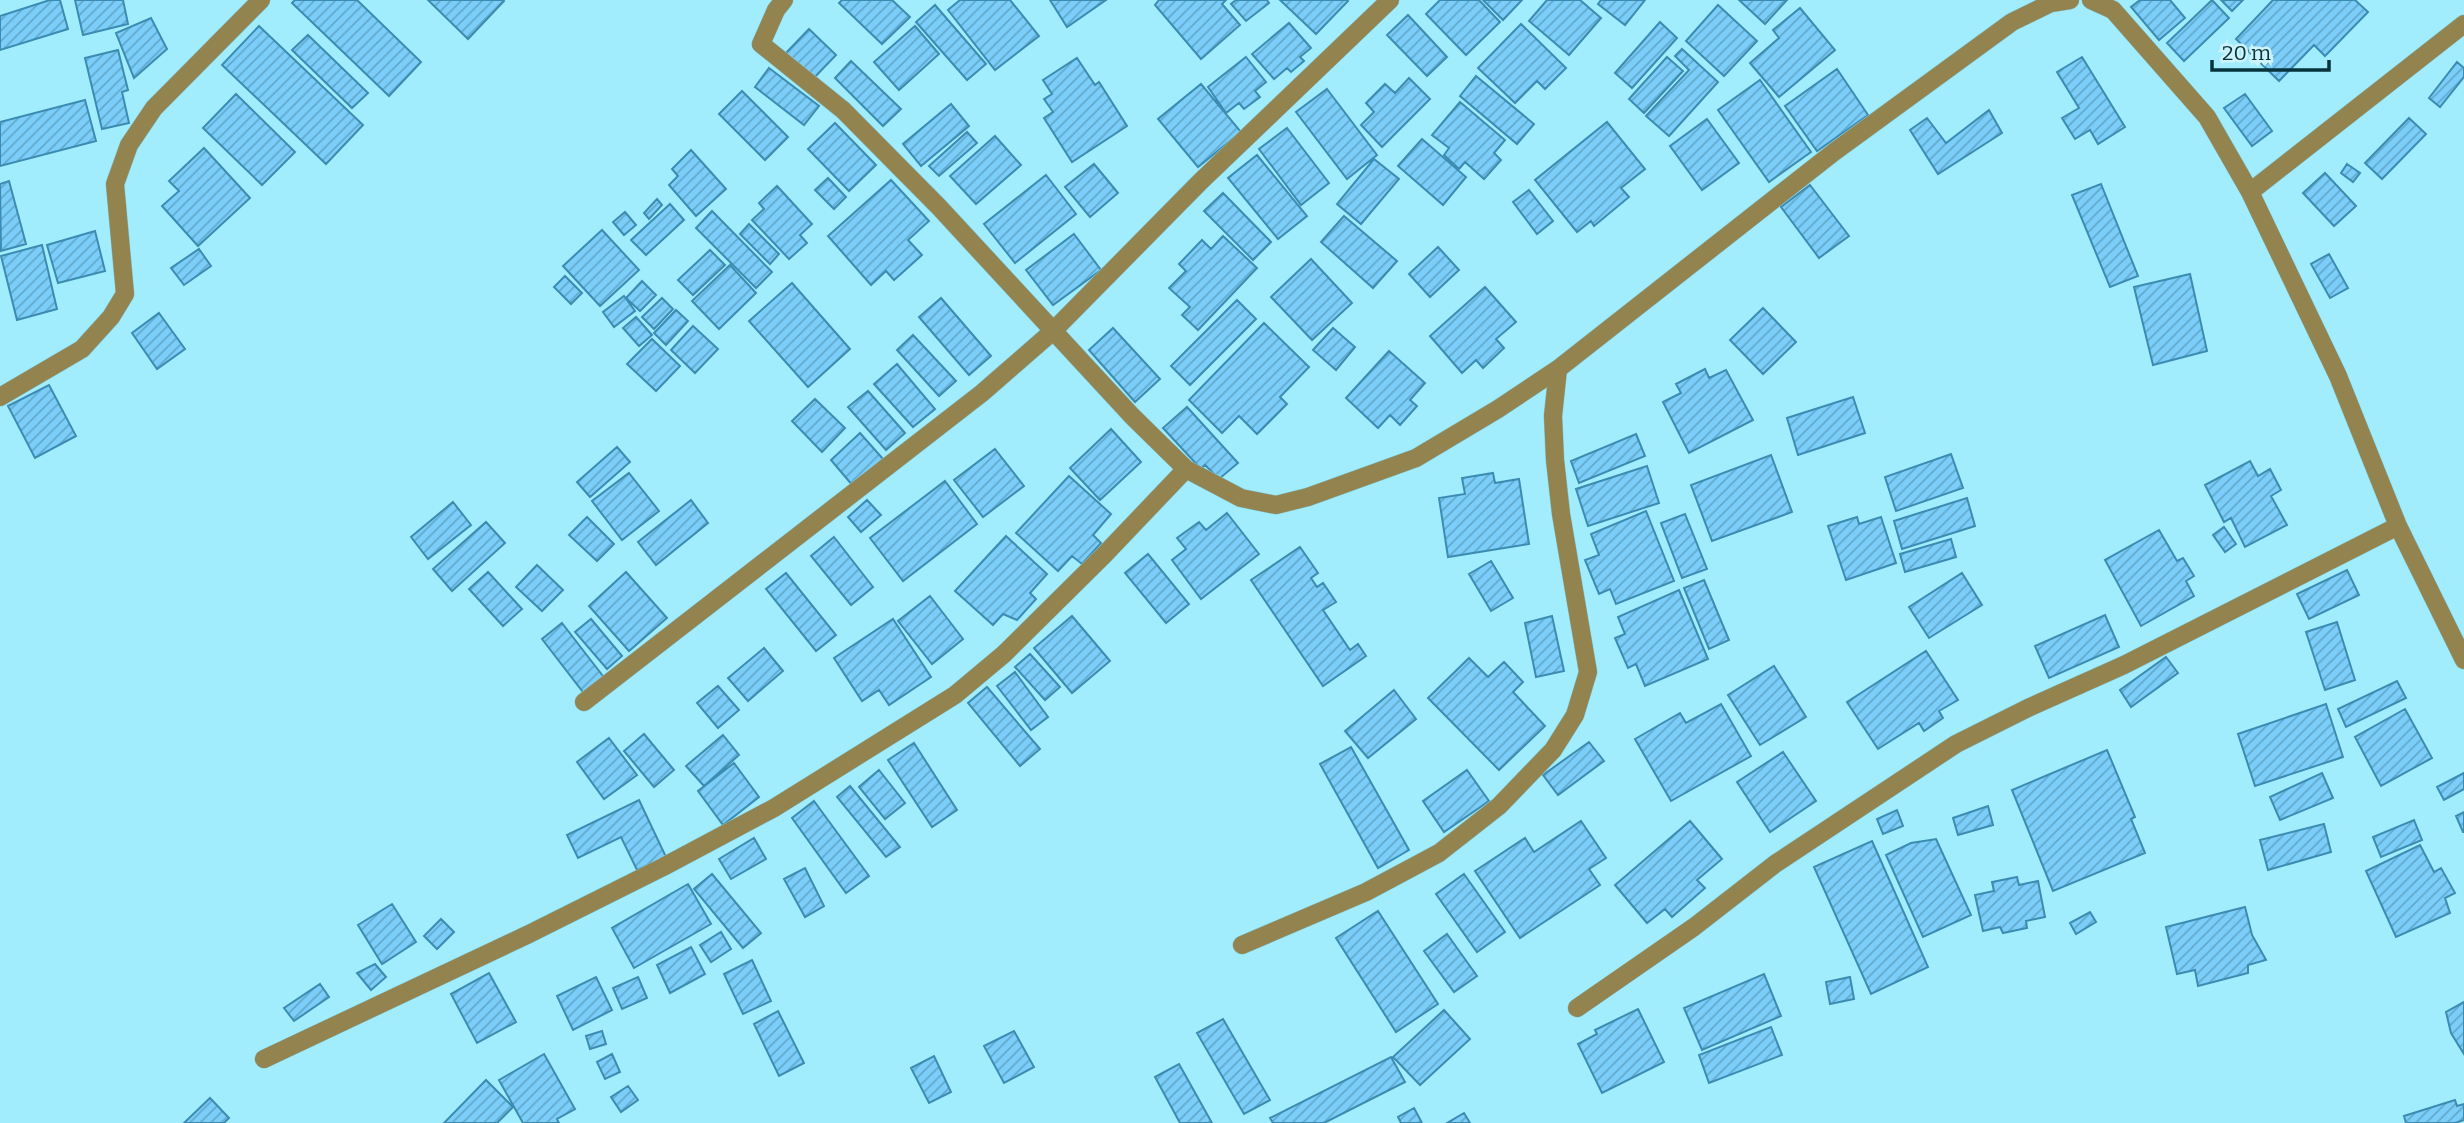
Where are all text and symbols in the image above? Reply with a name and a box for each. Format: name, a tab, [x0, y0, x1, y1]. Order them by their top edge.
scale bar	[2212, 28, 2329, 72]
text: 20 m	[2222, 40, 2271, 66]

